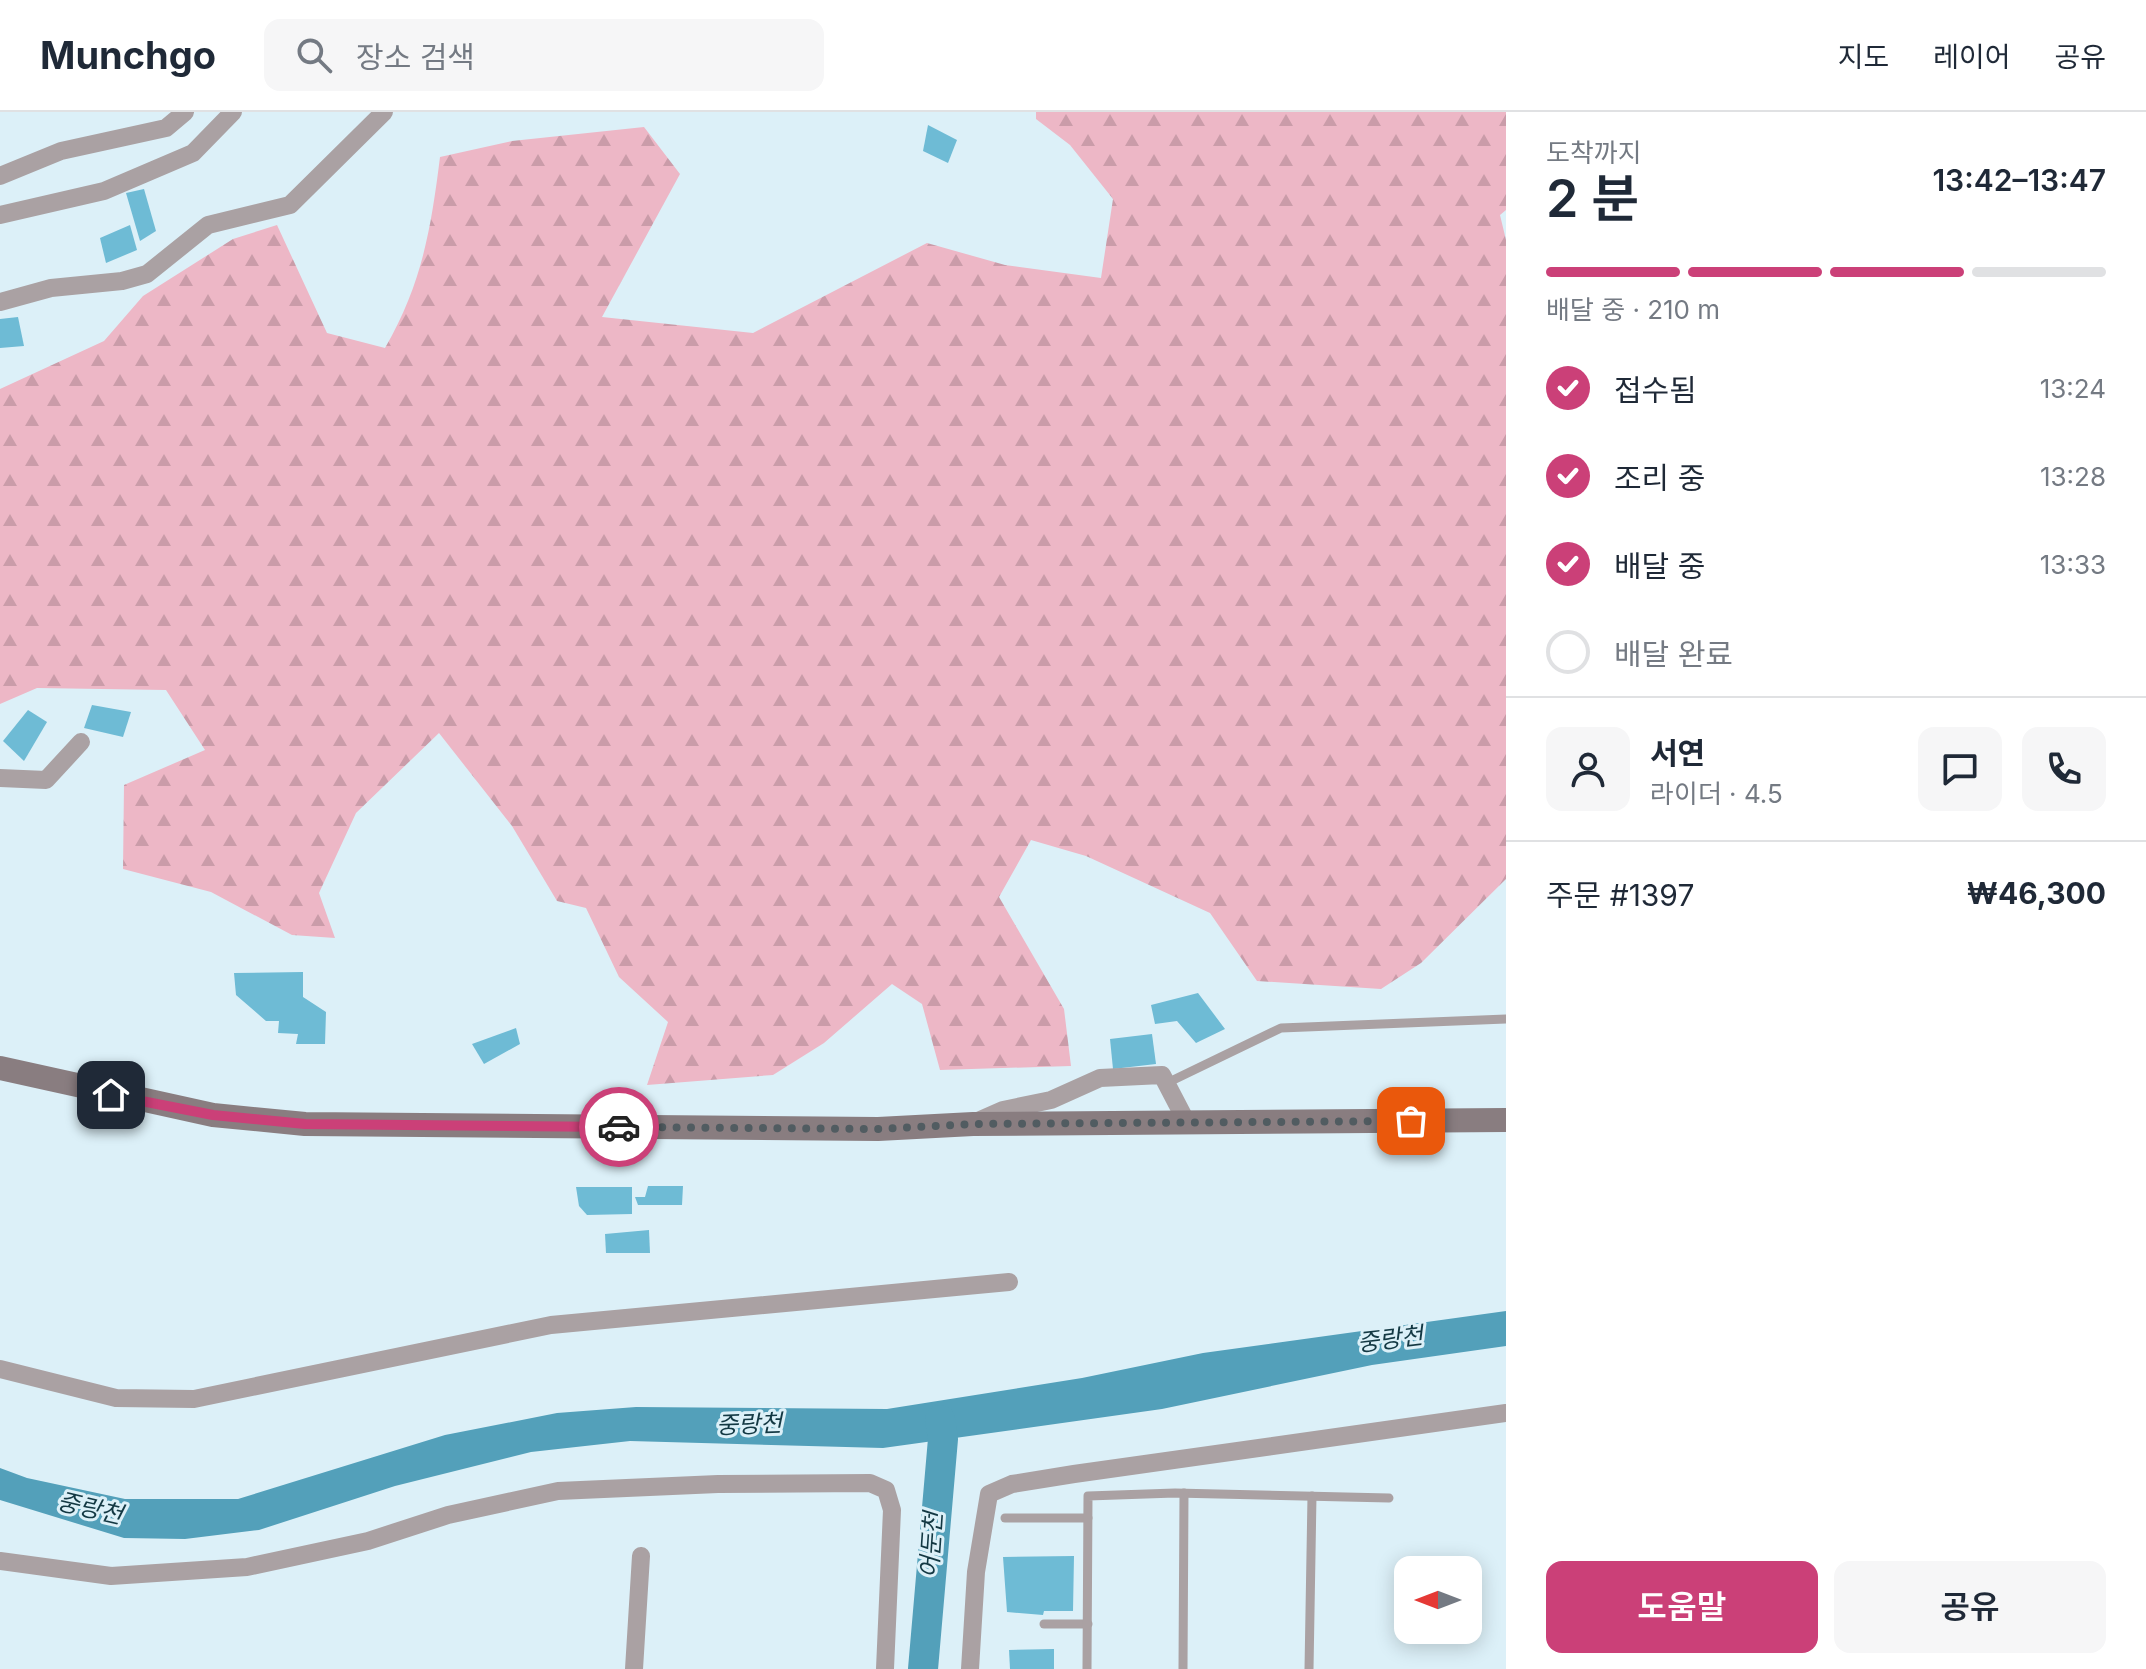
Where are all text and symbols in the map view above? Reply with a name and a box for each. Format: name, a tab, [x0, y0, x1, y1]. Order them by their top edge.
search box	[264, 19, 824, 91]
text: Munchgo	[40, 32, 216, 78]
icon: search	[292, 33, 336, 77]
text: 장소 검색	[356, 39, 475, 75]
text: 지도	[1838, 40, 1889, 74]
text: 레이어	[1933, 40, 2010, 74]
text: 공유	[2054, 40, 2106, 74]
text: 도착까지	[1546, 137, 1642, 168]
text: 13:42–13:47	[1932, 162, 2106, 198]
text: 2 분	[1546, 167, 1639, 230]
text: 배달 중 · 210 m	[1546, 294, 1720, 325]
icon: check	[1546, 366, 1590, 410]
text: 접수됨	[1614, 372, 1697, 408]
text: 13:24	[2040, 373, 2106, 404]
icon: check	[1546, 454, 1590, 498]
text: 조리 중	[1614, 460, 1705, 496]
text: 13:28	[2040, 461, 2106, 492]
icon: check	[1546, 542, 1590, 586]
text: 배달 중	[1614, 548, 1705, 584]
text: 13:33	[2040, 549, 2106, 580]
text: 배달 완료	[1614, 636, 1733, 672]
button: person	[1546, 727, 1630, 811]
button: chat	[1918, 727, 2002, 811]
button: phone	[2022, 727, 2106, 811]
text: 서연	[1650, 735, 1705, 771]
text: 라이더 · 4.5	[1650, 778, 1783, 809]
text: ₩46,300	[1967, 875, 2106, 911]
text: 주문 #1397	[1546, 877, 1694, 913]
pin	[77, 1061, 145, 1129]
icon: home	[89, 1073, 133, 1117]
courier	[579, 1087, 659, 1167]
pin	[1377, 1087, 1445, 1155]
icon: bag	[1389, 1099, 1433, 1143]
icon: car	[597, 1105, 641, 1149]
water label: 중랑천	[1355, 1320, 1428, 1357]
water label: 중랑천	[715, 1408, 786, 1440]
water label: 중랑천	[54, 1486, 128, 1530]
water label: 어둔천	[914, 1508, 948, 1579]
north arrow	[1394, 1556, 1482, 1644]
map controls	[1394, 1556, 1482, 1644]
button: 도움말	[1546, 1561, 1818, 1653]
button: 공유	[1834, 1561, 2106, 1653]

